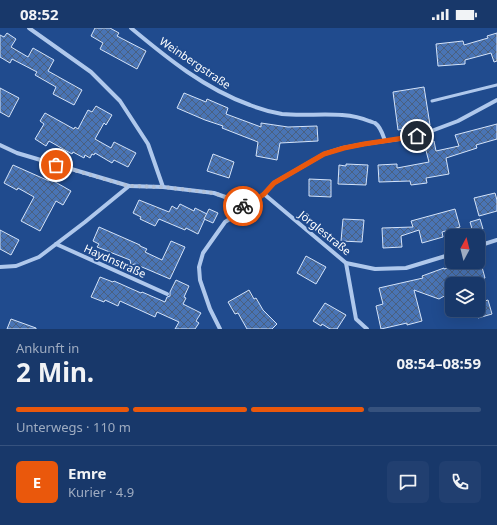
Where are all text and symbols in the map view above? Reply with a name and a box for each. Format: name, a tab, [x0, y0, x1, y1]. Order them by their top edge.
text: 08:52	[20, 4, 59, 24]
street label: Weinbergstraße	[157, 33, 234, 92]
pin	[400, 119, 434, 153]
icon: home	[406, 125, 428, 147]
pin	[39, 148, 73, 182]
icon: bag	[45, 154, 67, 176]
courier	[223, 186, 263, 226]
icon: bike	[232, 195, 254, 217]
street label: Jörglestraße	[295, 206, 354, 258]
north arrow	[445, 229, 485, 269]
map controls	[445, 229, 485, 317]
street label: Haydnstraße	[82, 240, 149, 281]
button: layers	[445, 277, 485, 317]
text: Ankunft in	[16, 339, 79, 357]
text: 08:54–08:59	[396, 353, 481, 373]
text: 2 Min.	[16, 354, 94, 390]
text: Unterwegs · 110 m	[16, 418, 131, 436]
button: chat	[387, 461, 429, 503]
button: phone	[439, 461, 481, 503]
text: Emre	[68, 463, 106, 483]
text: E	[33, 472, 41, 492]
text: Kurier · 4.9	[68, 483, 134, 501]

